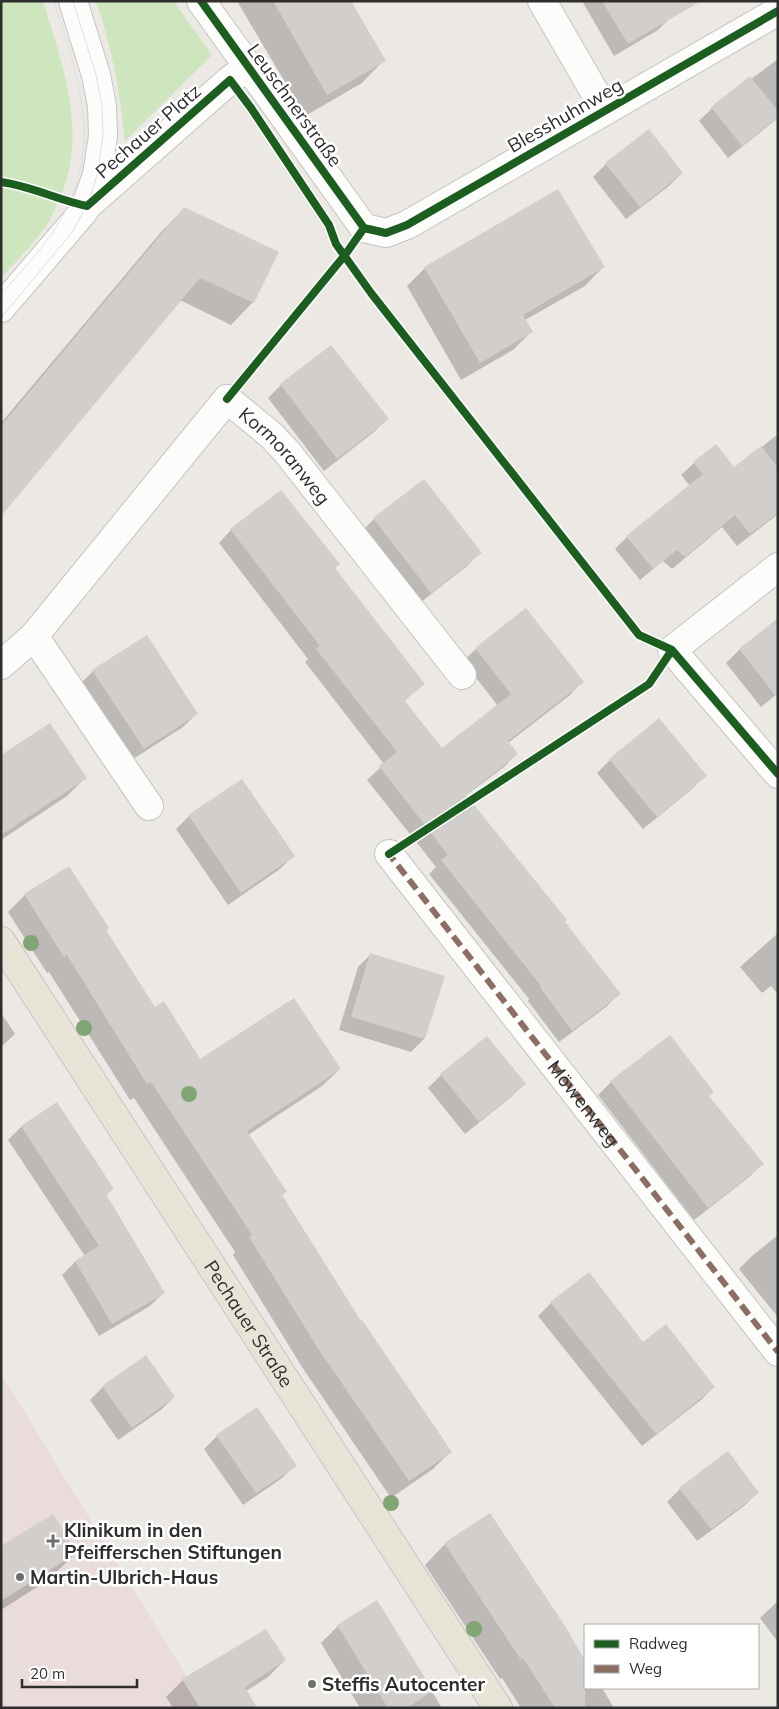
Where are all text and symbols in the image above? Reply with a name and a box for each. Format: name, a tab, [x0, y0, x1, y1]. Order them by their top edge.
street label: Leuschnerstraße	[242, 39, 348, 171]
street label: Blesshuhnweg	[503, 72, 627, 158]
street label: Pechauer Platz	[90, 78, 206, 183]
street label: Kormoranweg	[234, 402, 336, 509]
street label: Möwenweg	[543, 1055, 625, 1151]
street label: Pechauer Straße	[199, 1256, 299, 1392]
place label: Klinikum in den Pfeifferschen Stiftungen	[64, 1518, 282, 1564]
marker: Klinikum in den Pfeifferschen Stiftungen	[46, 1534, 60, 1548]
place label: Martin-Ulbrich-Haus	[30, 1565, 218, 1589]
marker: Martin-Ulbrich-Haus	[14, 1571, 26, 1583]
legend	[584, 1624, 759, 1689]
text: Radweg	[629, 1634, 687, 1653]
scale bar	[22, 1656, 138, 1688]
text: Weg	[629, 1659, 662, 1678]
text: 20 m	[30, 1664, 65, 1683]
place label: Steffis Autocenter	[322, 1672, 486, 1696]
marker: Steffis Autocenter	[306, 1678, 318, 1690]

